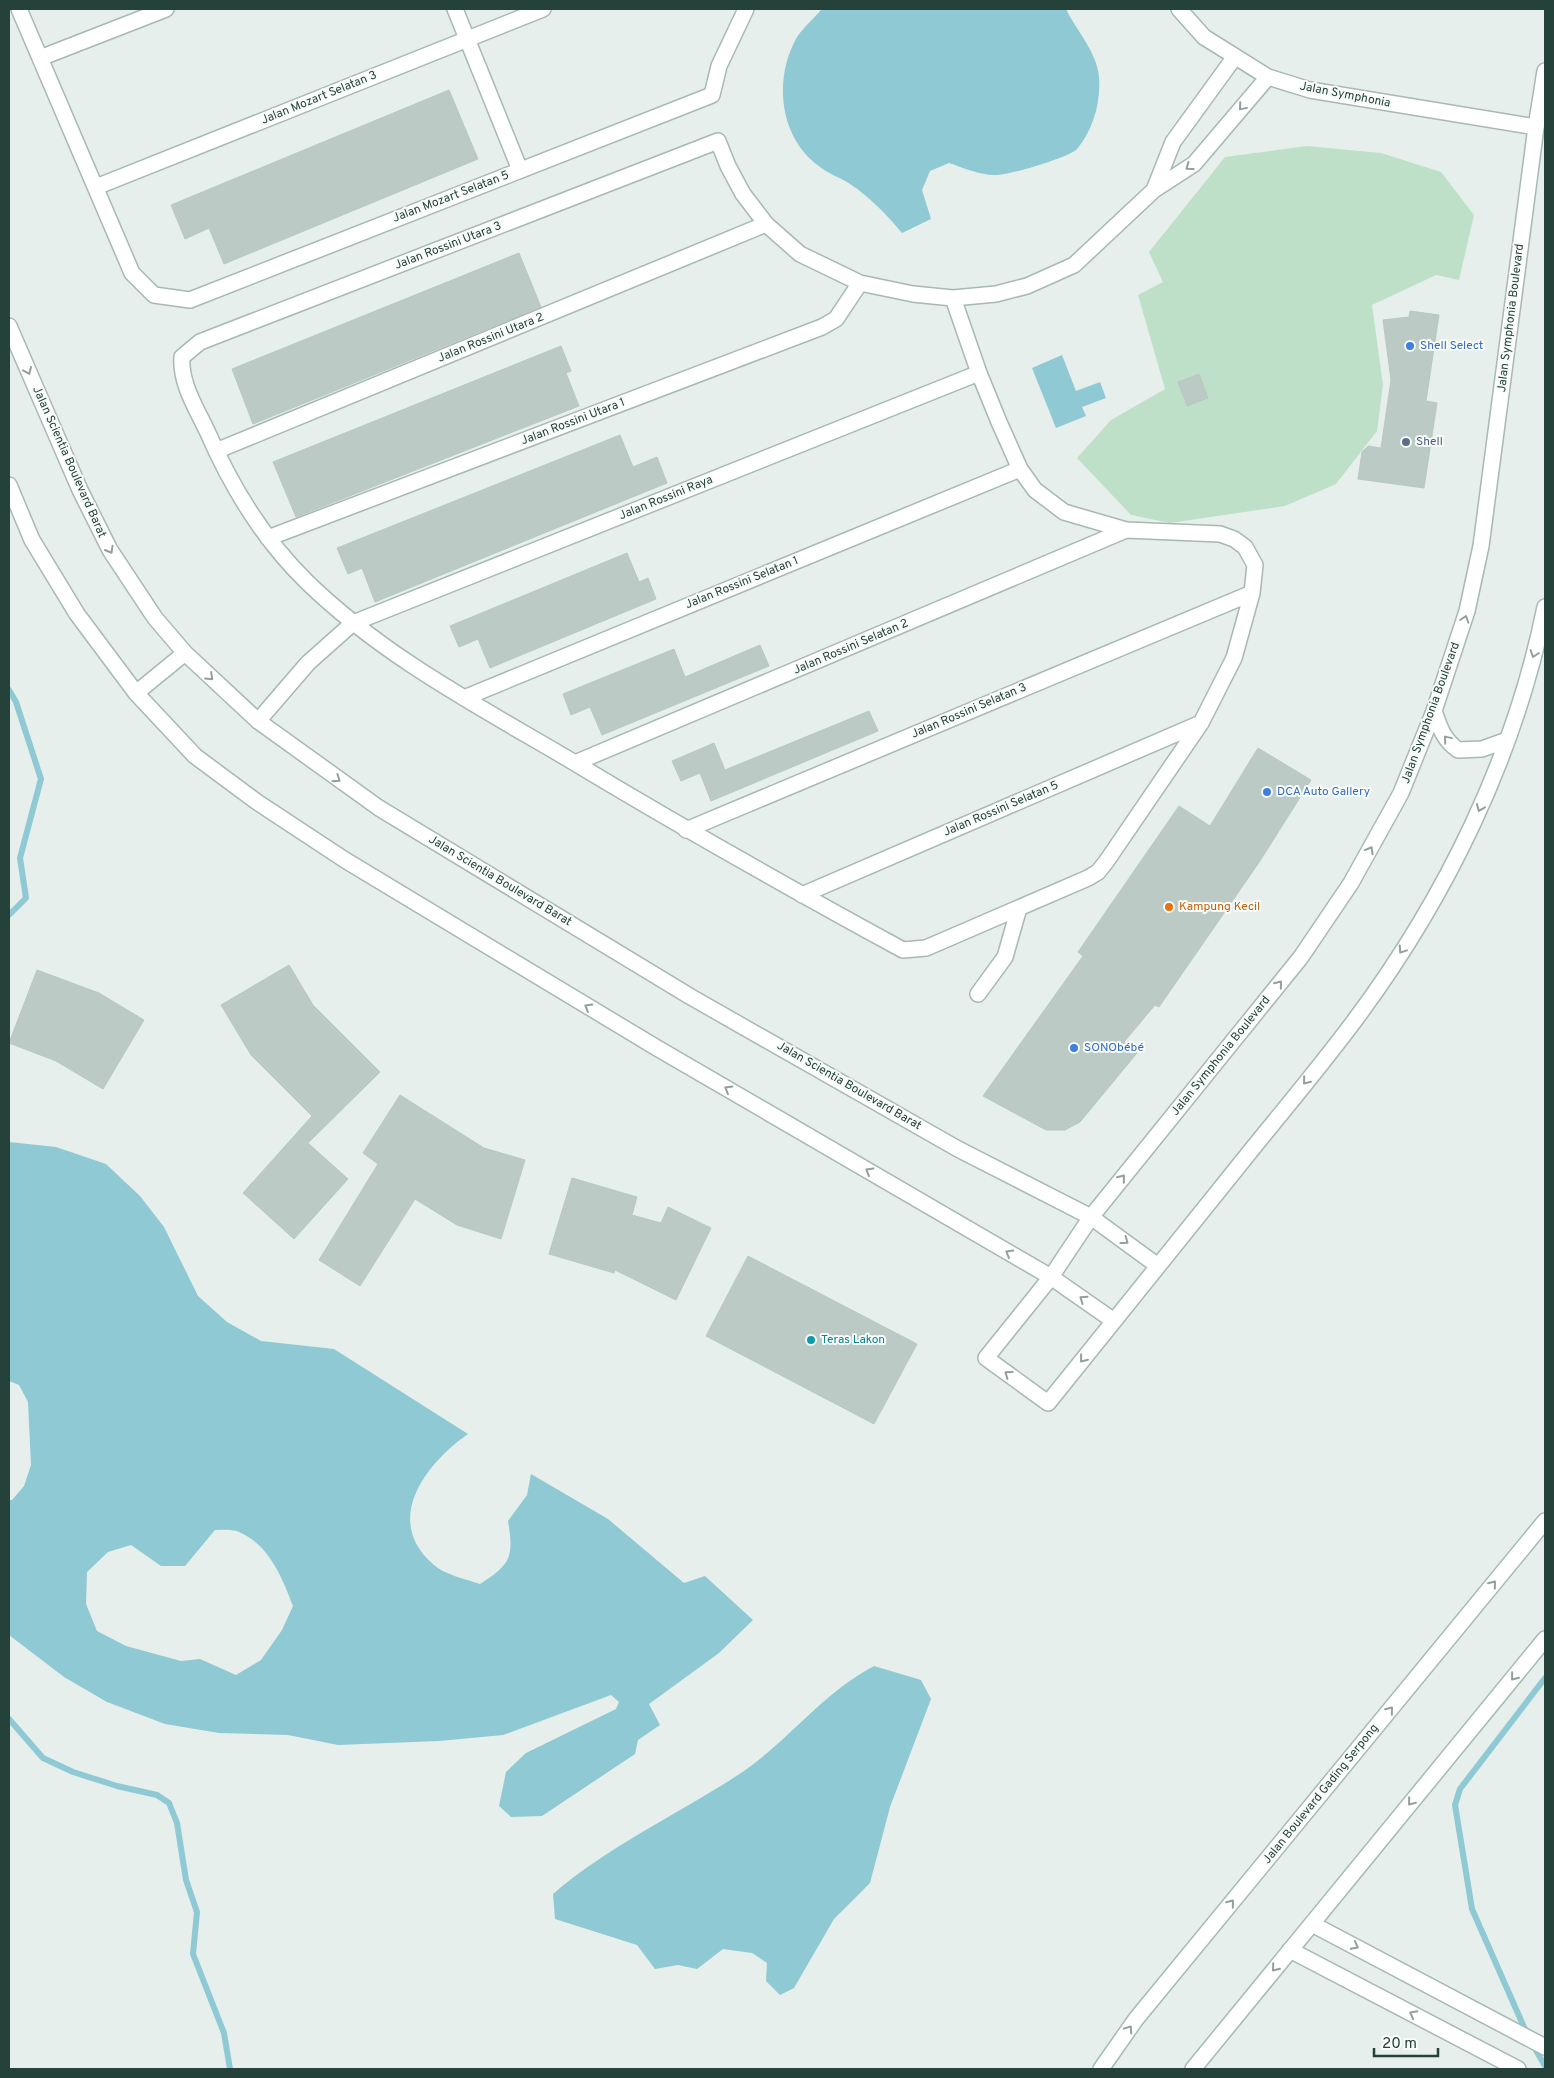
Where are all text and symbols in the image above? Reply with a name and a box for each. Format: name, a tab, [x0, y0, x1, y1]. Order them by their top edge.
street label: Jalan Mozart Selatan 3	[259, 67, 379, 129]
street label: Jalan Symphonia	[1298, 78, 1392, 112]
one-way arrow	[1239, 102, 1248, 111]
one-way arrow	[1185, 161, 1195, 170]
street label: Jalan Mozart Selatan 5	[390, 167, 512, 227]
street label: Jalan Rossini Utara 3	[392, 218, 504, 274]
street label: Jalan Symphonia Boulevard	[1494, 243, 1528, 393]
street label: Jalan Rossini Utara 2	[435, 309, 547, 367]
place label: Shell Select	[1420, 338, 1483, 354]
marker: Shell Select	[1404, 340, 1416, 352]
one-way arrow	[22, 366, 33, 375]
street label: Jalan Scientia Boulevard Barat	[28, 384, 110, 540]
street label: Jalan Rossini Utara 1	[519, 395, 627, 449]
place label: Shell	[1416, 434, 1443, 450]
marker: Shell	[1400, 436, 1412, 448]
street label: Jalan Rossini Raya	[617, 472, 715, 524]
one-way arrow	[104, 545, 114, 554]
street label: Jalan Rossini Selatan 1	[683, 553, 801, 613]
street label: Jalan Rossini Selatan 2	[791, 615, 911, 679]
one-way arrow	[1459, 616, 1469, 624]
street label: Jalan Symphonia Boulevard	[1398, 640, 1464, 786]
one-way arrow	[1529, 650, 1539, 658]
one-way arrow	[205, 671, 214, 680]
street label: Jalan Rossini Selatan 3	[909, 679, 1029, 743]
one-way arrow	[1443, 736, 1452, 745]
one-way arrow	[331, 773, 341, 782]
street label: Jalan Rossini Selatan 5	[941, 777, 1061, 841]
place label: DCA Auto Gallery	[1277, 784, 1370, 800]
marker: DCA Auto Gallery	[1261, 786, 1273, 798]
one-way arrow	[1476, 803, 1486, 811]
street label: Jalan Scientia Boulevard Barat	[425, 832, 575, 930]
one-way arrow	[1364, 846, 1374, 855]
place label: Kampung Kecil	[1179, 899, 1260, 915]
marker: Kampung Kecil	[1163, 901, 1175, 913]
one-way arrow	[1399, 945, 1409, 954]
one-way arrow	[1273, 981, 1281, 990]
street label: Jalan Symphonia Boulevard	[1168, 993, 1274, 1119]
one-way arrow	[585, 1003, 594, 1013]
street label: Jalan Scientia Boulevard Barat	[774, 1038, 924, 1134]
place label: SONObébé	[1084, 1040, 1144, 1056]
marker: SONObébé	[1068, 1042, 1080, 1054]
one-way arrow	[1304, 1075, 1312, 1084]
one-way arrow	[725, 1086, 734, 1096]
one-way arrow	[866, 1167, 875, 1177]
one-way arrow	[1116, 1175, 1125, 1184]
one-way arrow	[1119, 1235, 1129, 1244]
one-way arrow	[1006, 1249, 1015, 1259]
one-way arrow	[1079, 1296, 1088, 1305]
place label: Teras Lakon	[821, 1332, 885, 1348]
marker: Teras Lakon	[805, 1334, 817, 1346]
one-way arrow	[1081, 1353, 1089, 1362]
one-way arrow	[1004, 1371, 1014, 1380]
one-way arrow	[1488, 1581, 1497, 1590]
one-way arrow	[1512, 1671, 1520, 1680]
one-way arrow	[1385, 1707, 1393, 1716]
street label: Jalan Boulevard Gading Serpong	[1260, 1721, 1382, 1867]
one-way arrow	[1408, 1797, 1417, 1806]
one-way arrow	[1226, 1900, 1234, 1909]
one-way arrow	[1349, 1940, 1358, 1950]
one-way arrow	[1271, 1963, 1280, 1972]
one-way arrow	[1409, 2010, 1418, 2020]
one-way arrow	[1123, 2025, 1132, 2035]
scale bar	[1374, 2026, 1438, 2058]
text: 20 m	[1382, 2035, 1417, 2054]

